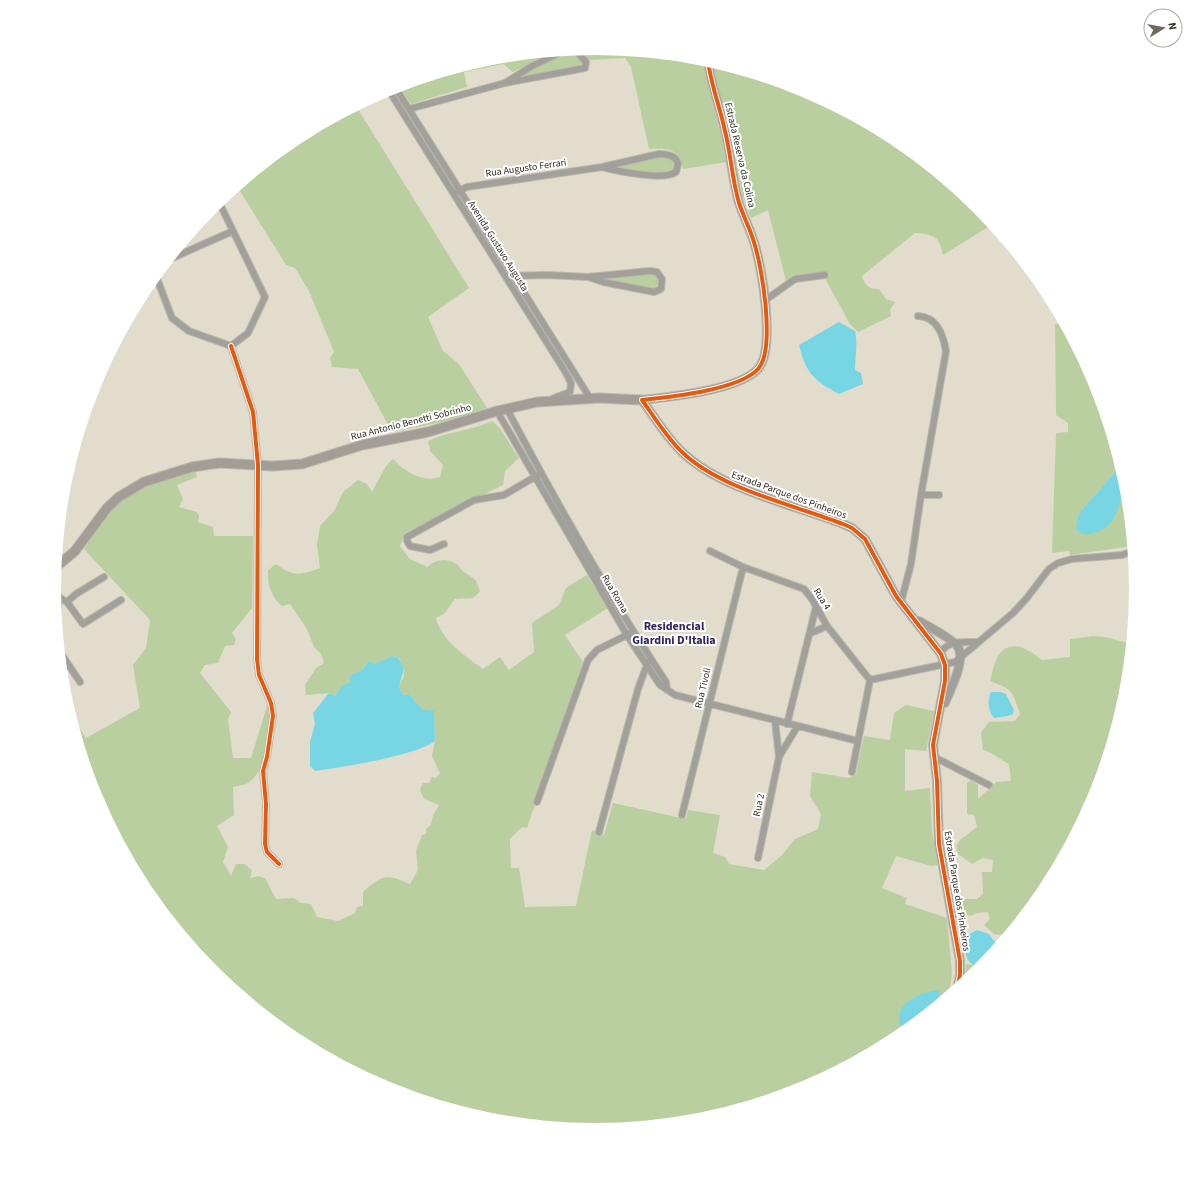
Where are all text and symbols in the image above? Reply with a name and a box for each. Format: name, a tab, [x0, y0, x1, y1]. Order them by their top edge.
north arrow	[1143, 8, 1183, 48]
text: N	[1164, 21, 1180, 31]
street label: Estrada Reserva da Colina	[721, 101, 759, 209]
street label: Rua Augusto Ferrari	[485, 155, 567, 181]
street label: Avenida Gustavo Augusta	[464, 198, 532, 294]
street label: Rua Antonio Benetti Sobrinho	[349, 400, 473, 444]
street label: Estrada Parque dos Pinheiros	[729, 468, 849, 522]
street label: Rua Roma	[598, 572, 632, 616]
street label: Rua 4	[810, 585, 834, 613]
district label: Residencial Giardini D'Italia	[632, 618, 716, 649]
street label: Rua Tivoli	[692, 666, 714, 710]
street label: Rua 2	[750, 792, 768, 818]
street label: Estrada Parque dos Pinheiros	[941, 830, 973, 952]

